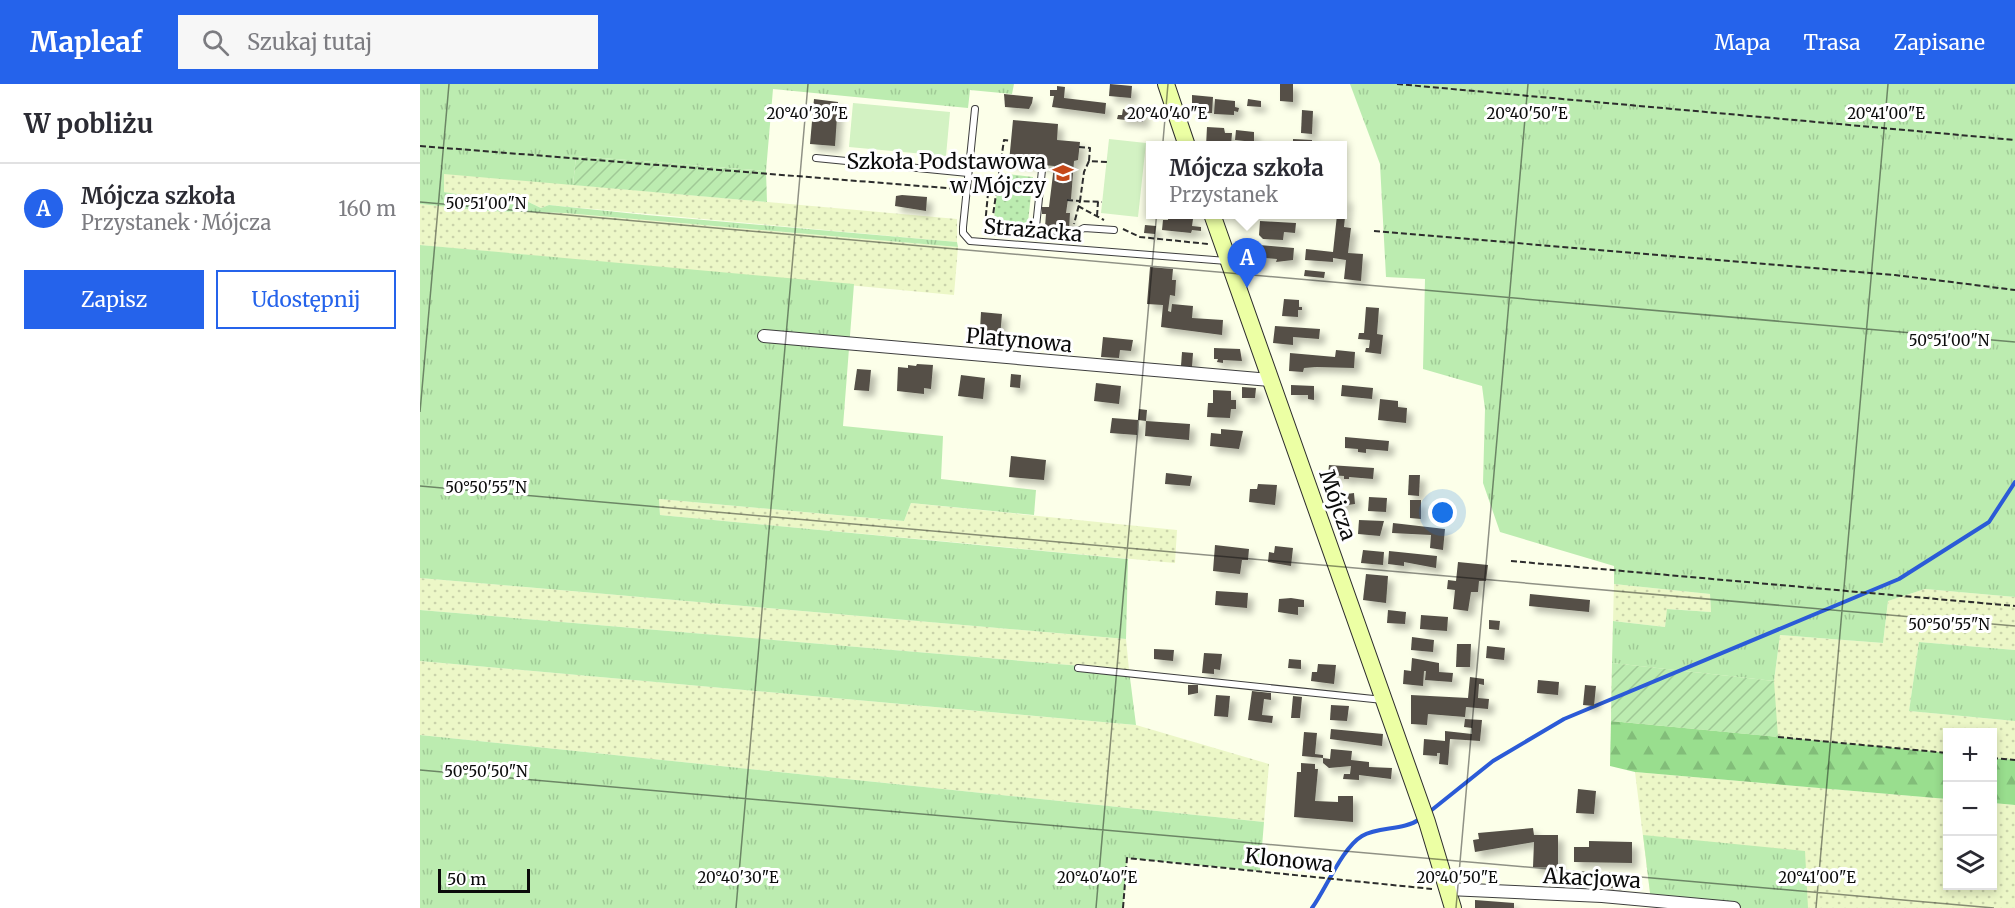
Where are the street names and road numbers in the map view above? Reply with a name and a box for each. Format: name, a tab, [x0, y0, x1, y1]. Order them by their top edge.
street label: Strażacka	[982, 212, 1084, 248]
street label: Platynowa	[965, 322, 1073, 358]
street label: Mójcza	[1313, 466, 1363, 544]
street label: Klonowa	[1243, 842, 1335, 878]
street label: Akacjowa	[1542, 862, 1641, 894]

